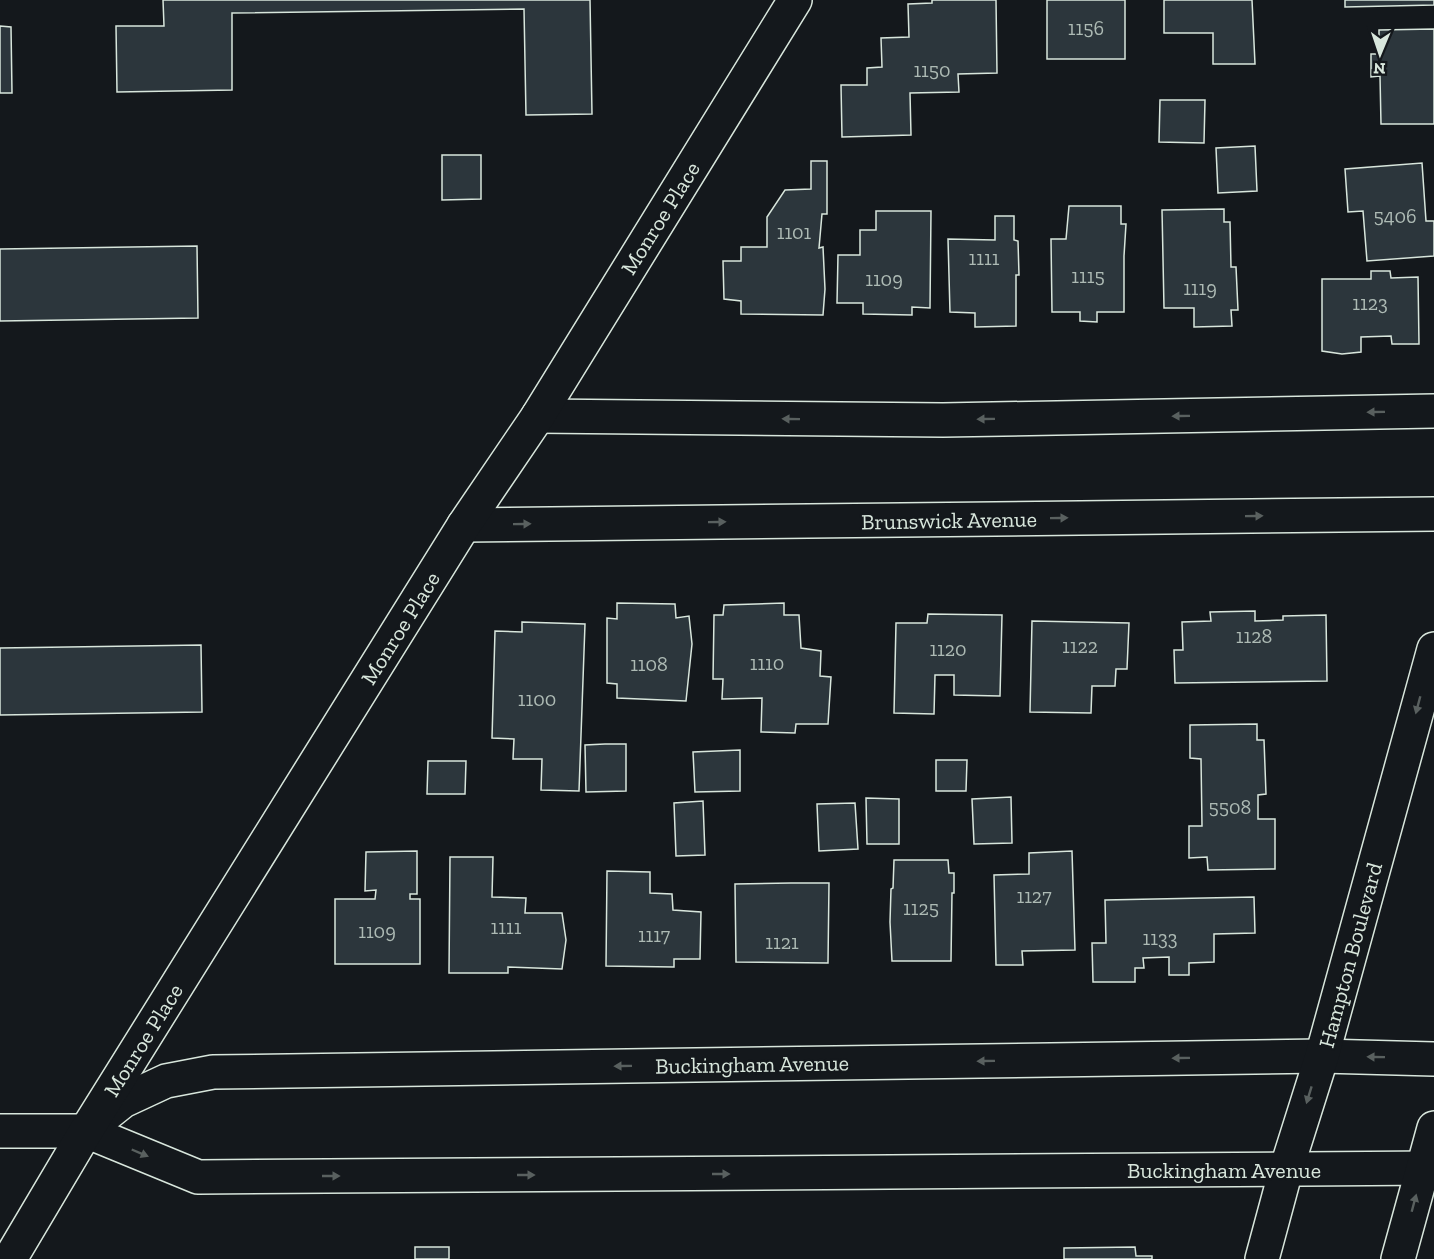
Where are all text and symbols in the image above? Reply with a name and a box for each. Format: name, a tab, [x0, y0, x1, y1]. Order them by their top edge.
house number: 1156	[1068, 16, 1104, 40]
north arrow	[1350, 24, 1410, 84]
house number: 1150	[913, 58, 951, 82]
text: N	[1373, 59, 1386, 78]
street label: Monroe Place	[615, 157, 706, 280]
house number: 5406	[1373, 204, 1417, 228]
house number: 1101	[777, 220, 812, 244]
house number: 1111	[969, 246, 1000, 270]
house number: 1115	[1071, 264, 1105, 288]
house number: 1109	[865, 267, 903, 291]
house number: 1119	[1183, 276, 1217, 300]
house number: 1123	[1352, 291, 1388, 315]
one-way arrow	[1366, 407, 1385, 417]
one-way arrow	[1171, 411, 1190, 420]
one-way arrow	[781, 414, 800, 423]
one-way arrow	[976, 414, 995, 424]
street label: Brunswick Avenue	[861, 505, 1037, 536]
one-way arrow	[1245, 511, 1264, 521]
one-way arrow	[1050, 514, 1069, 523]
one-way arrow	[708, 517, 727, 527]
one-way arrow	[513, 520, 532, 529]
street label: Monroe Place	[355, 567, 446, 690]
house number: 1128	[1236, 624, 1272, 648]
house number: 1122	[1062, 634, 1098, 658]
house number: 1120	[929, 637, 967, 661]
house number: 1110	[750, 651, 784, 675]
house number: 1108	[630, 652, 668, 676]
house number: 1100	[518, 687, 556, 711]
one-way arrow	[1413, 696, 1423, 715]
house number: 5508	[1209, 795, 1251, 819]
street label: Hampton Boulevard	[1313, 859, 1388, 1051]
house number: 1127	[1016, 884, 1052, 908]
house number: 1125	[903, 896, 939, 920]
house number: 1111	[491, 915, 522, 939]
house number: 1109	[358, 919, 396, 943]
house number: 1117	[638, 923, 671, 947]
house number: 1133	[1143, 926, 1177, 950]
house number: 1121	[765, 930, 799, 954]
street label: Monroe Place	[98, 979, 189, 1102]
street label: Buckingham Avenue	[655, 1049, 849, 1080]
one-way arrow	[1171, 1053, 1190, 1063]
one-way arrow	[1366, 1053, 1385, 1062]
one-way arrow	[976, 1056, 995, 1066]
one-way arrow	[613, 1061, 632, 1071]
one-way arrow	[1304, 1087, 1313, 1105]
one-way arrow	[132, 1148, 150, 1158]
street label: Buckingham Avenue	[1127, 1157, 1321, 1184]
one-way arrow	[711, 1169, 730, 1179]
one-way arrow	[516, 1170, 535, 1180]
one-way arrow	[321, 1171, 340, 1181]
one-way arrow	[1410, 1193, 1419, 1211]

